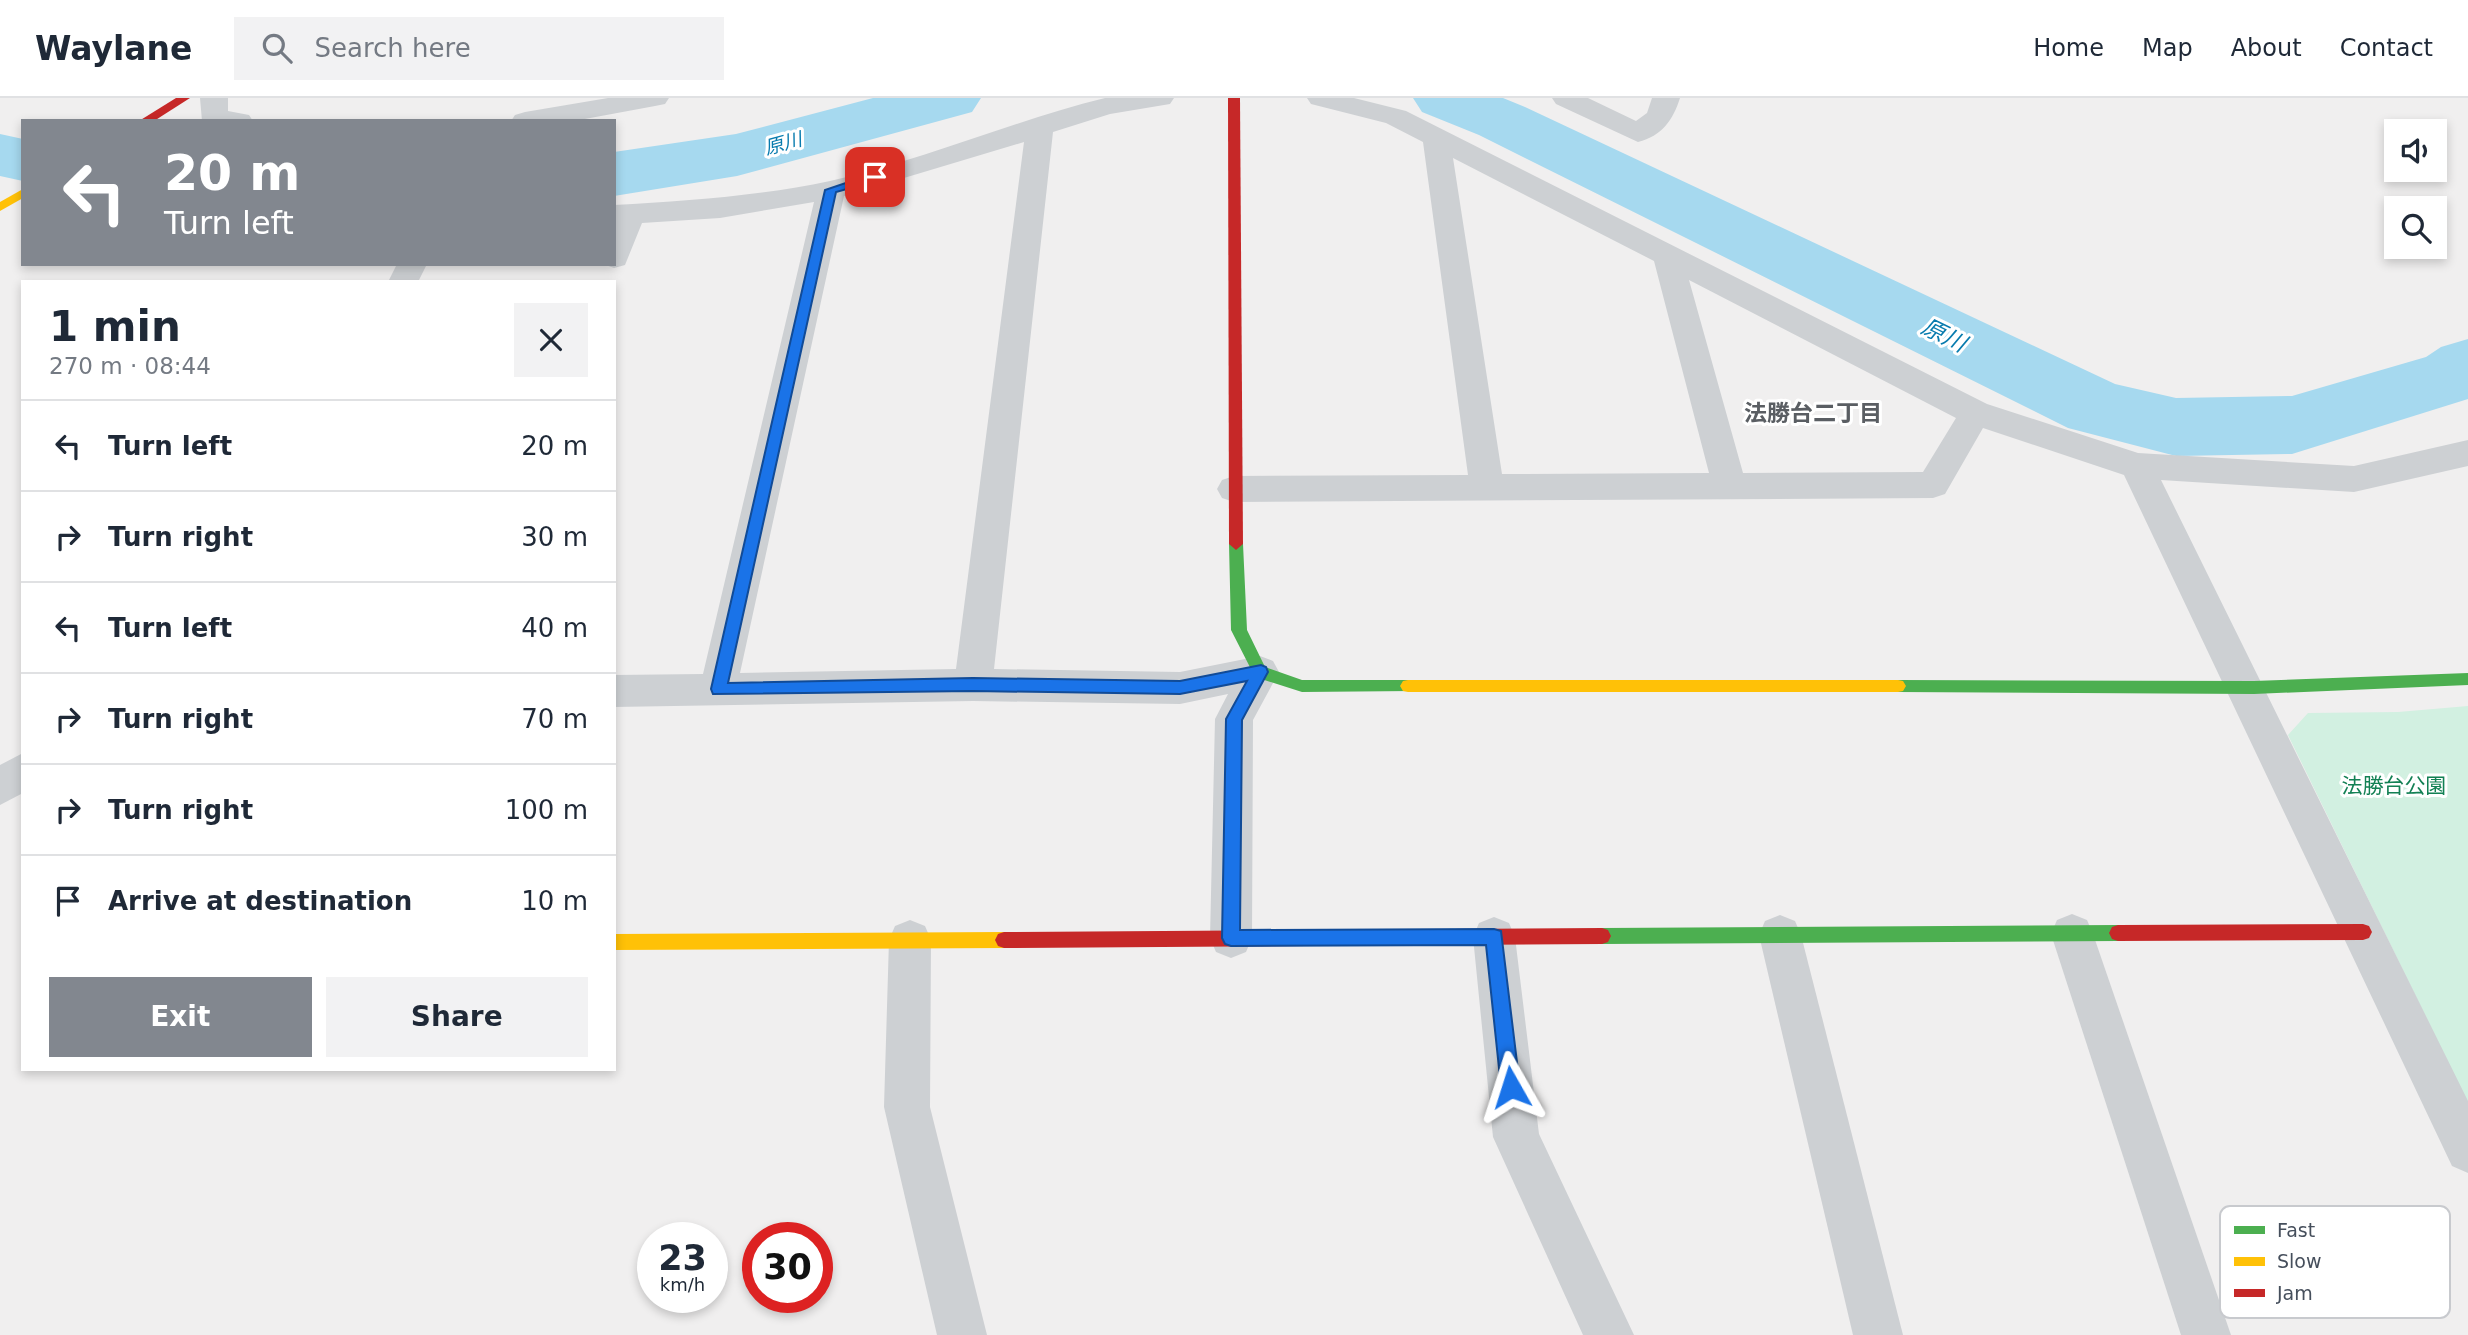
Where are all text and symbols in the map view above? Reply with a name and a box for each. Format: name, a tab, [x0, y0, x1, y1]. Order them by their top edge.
search box	[234, 17, 724, 80]
text: Waylane	[35, 29, 192, 68]
icon: search	[258, 29, 296, 67]
text: Search here	[314, 33, 471, 63]
text: Home	[2033, 34, 2104, 62]
text: Map	[2142, 34, 2193, 62]
text: About	[2231, 34, 2302, 62]
text: Contact	[2340, 34, 2433, 62]
map controls	[2384, 119, 2447, 259]
button: sound	[2384, 119, 2447, 182]
water label: 原川	[762, 127, 806, 159]
text: 20 m	[164, 145, 300, 202]
icon: left	[49, 147, 140, 238]
pin	[845, 147, 905, 207]
icon: arrive	[856, 158, 894, 196]
button: search	[2384, 196, 2447, 259]
text: Turn left	[164, 204, 294, 242]
text: 1 min	[49, 302, 181, 351]
button: close	[514, 303, 588, 377]
water label: 原川	[1918, 313, 1973, 358]
text: 270 m · 08:44	[49, 353, 211, 379]
district label: 法勝台二丁目	[1744, 400, 1882, 426]
icon: left	[49, 427, 87, 465]
text: Turn left	[108, 431, 232, 461]
text: 20 m	[521, 431, 588, 461]
icon: right	[49, 518, 87, 556]
text: Turn right	[108, 522, 253, 552]
text: 30 m	[521, 522, 588, 552]
icon: left	[49, 609, 87, 647]
text: Turn left	[108, 613, 232, 643]
text: 40 m	[521, 613, 588, 643]
icon: right	[49, 700, 87, 738]
text: Turn right	[108, 704, 253, 734]
text: 70 m	[521, 704, 588, 734]
park label: 法勝台公園	[2342, 774, 2447, 798]
icon: right	[49, 791, 87, 829]
text: Turn right	[108, 795, 253, 825]
text: 100 m	[505, 795, 588, 825]
icon: arrive	[49, 882, 87, 920]
text: Arrive at destination	[108, 886, 412, 916]
text: 10 m	[521, 886, 588, 916]
button: Exit	[49, 977, 312, 1057]
button: Share	[326, 977, 588, 1057]
position arrow	[1474, 1050, 1548, 1124]
legend	[2220, 1206, 2450, 1318]
text: Fast	[2277, 1219, 2315, 1241]
speed limit sign: 30	[742, 1222, 833, 1313]
text: 23	[658, 1238, 707, 1278]
text: Slow	[2277, 1250, 2322, 1272]
text: km/h	[660, 1274, 705, 1295]
text: Jam	[2276, 1282, 2313, 1304]

